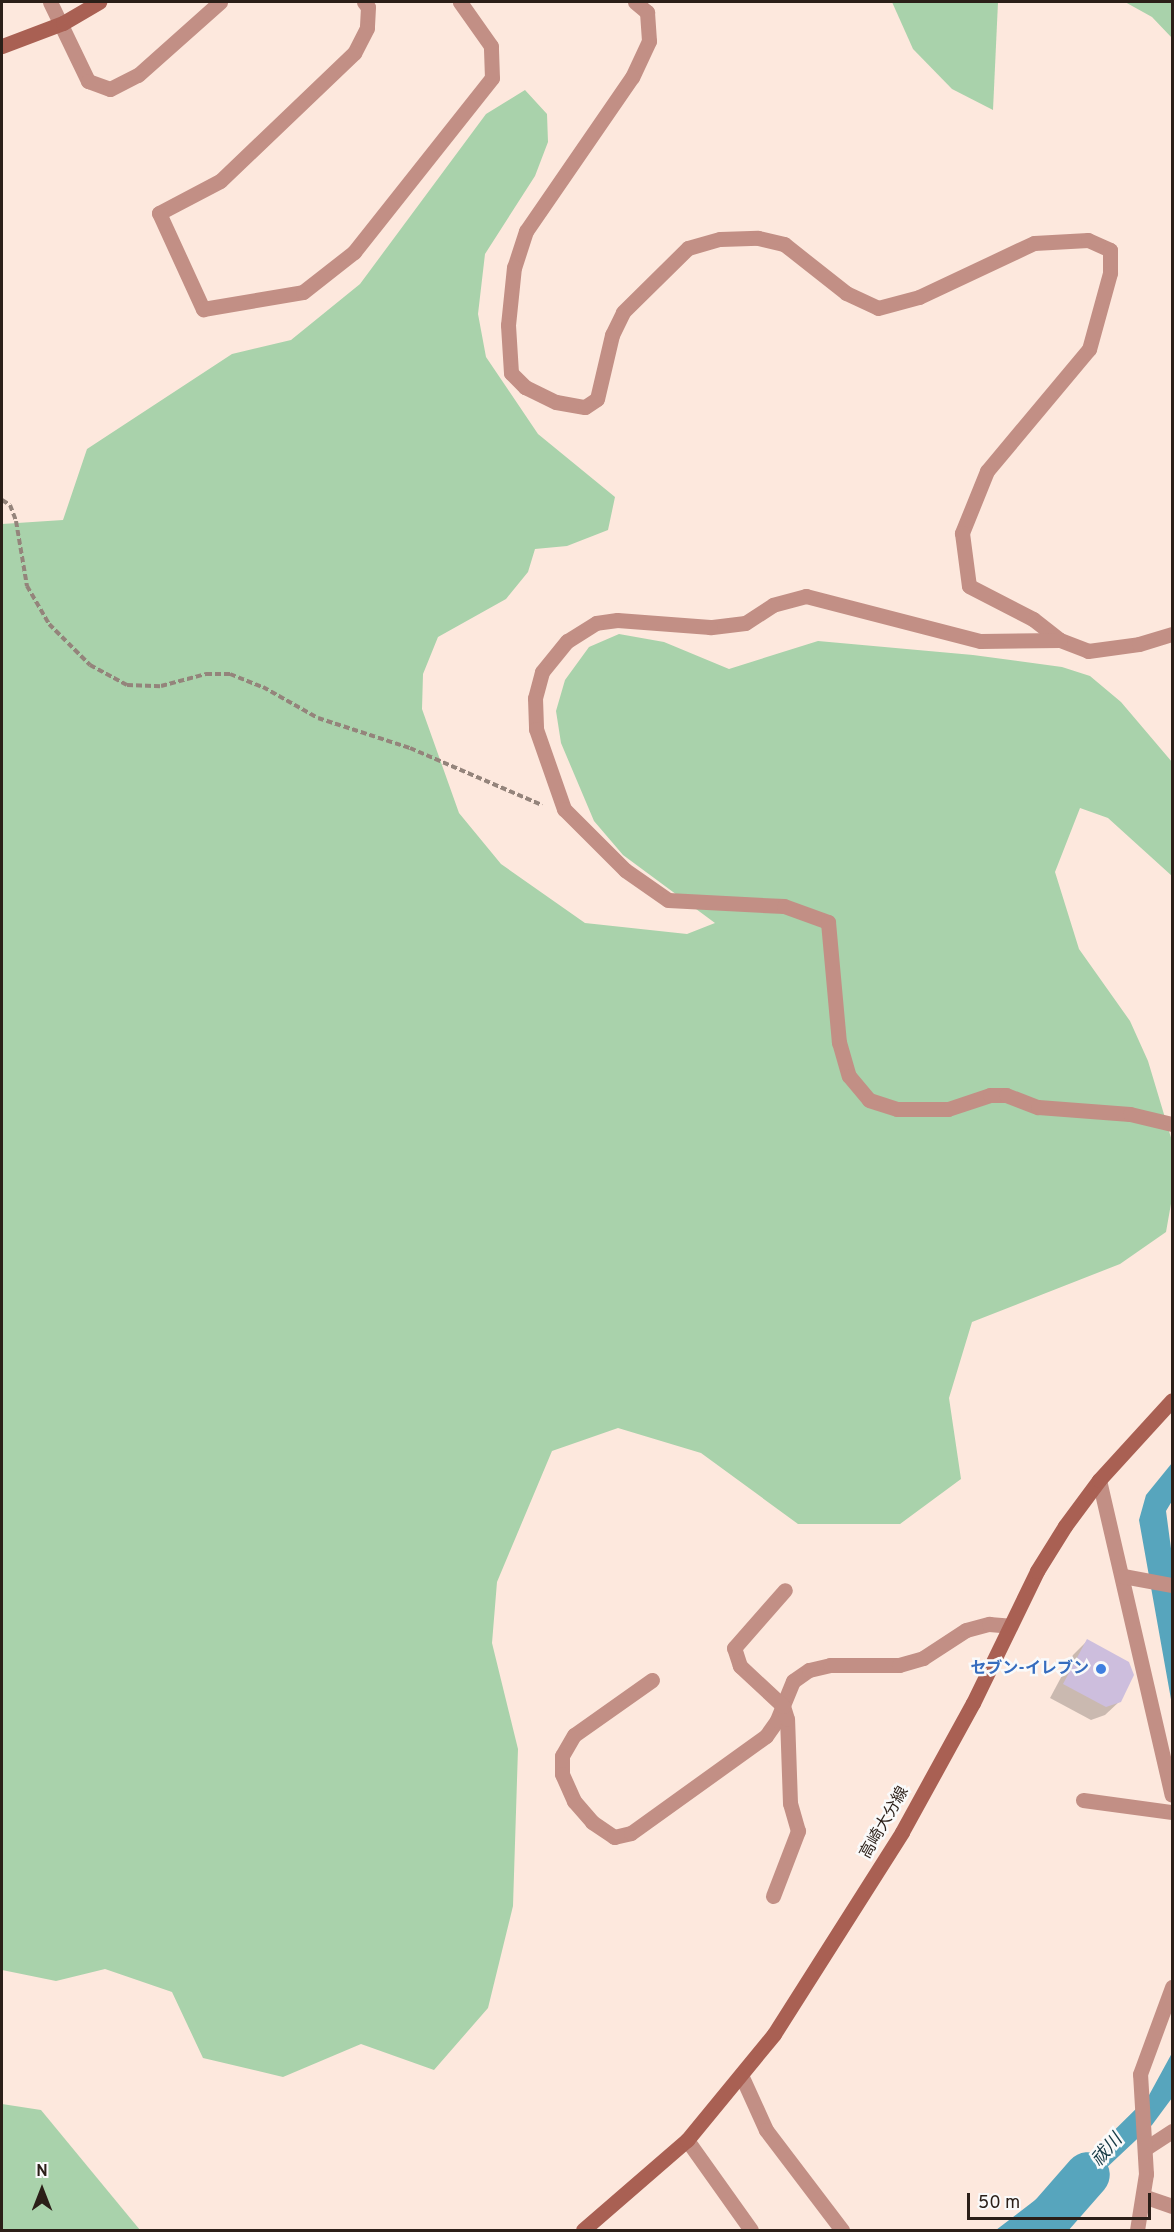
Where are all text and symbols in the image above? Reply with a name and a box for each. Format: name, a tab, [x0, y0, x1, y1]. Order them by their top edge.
place label: セブン-イレブン	[970, 1659, 1089, 1679]
marker: セブン-イレブン	[1094, 1662, 1108, 1676]
street label: 高崎大分線	[857, 1784, 913, 1862]
water label: 祓川	[1088, 2130, 1128, 2172]
north arrow	[12, 2160, 72, 2220]
text: N	[36, 2162, 48, 2182]
scale bar	[970, 2181, 1154, 2219]
text: 50 m	[978, 2192, 1020, 2215]

